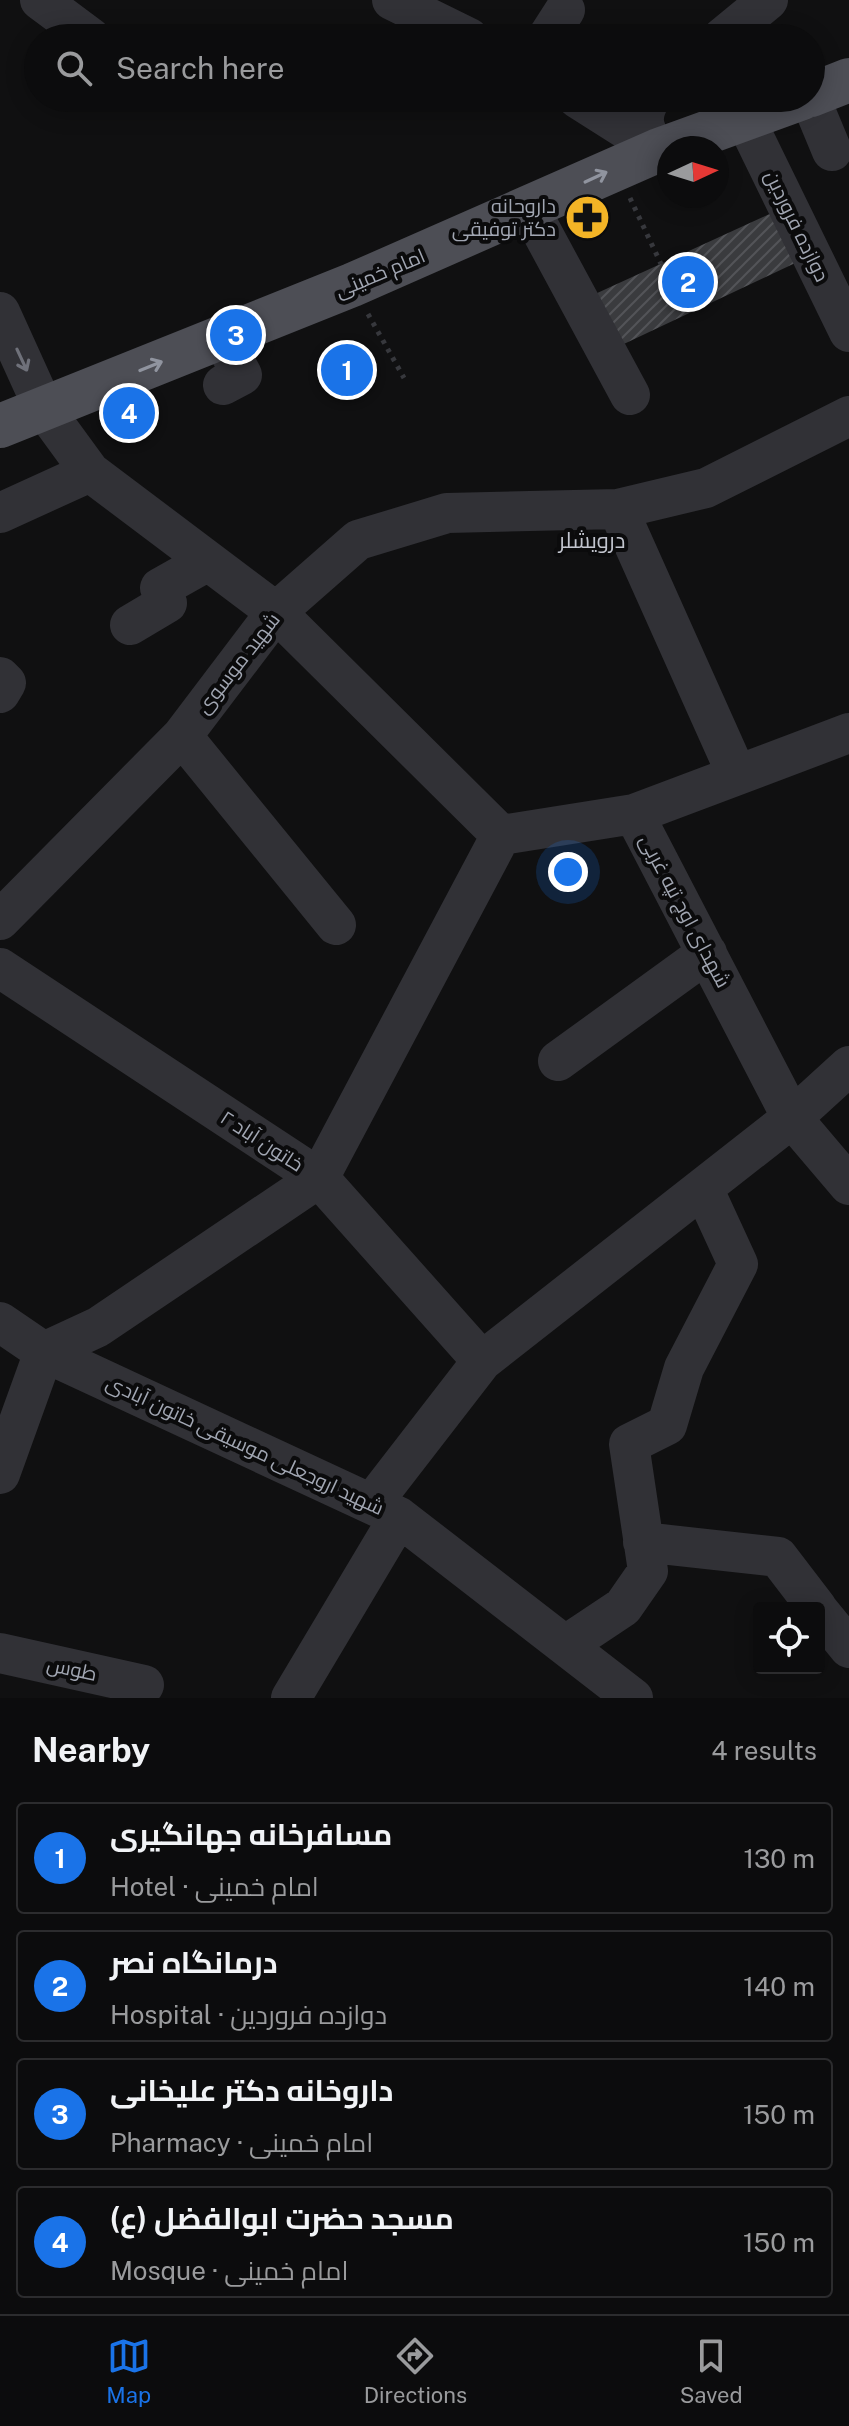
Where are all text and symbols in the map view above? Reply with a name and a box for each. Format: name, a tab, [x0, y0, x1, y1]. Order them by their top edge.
search box	[24, 24, 825, 112]
icon: search	[52, 46, 96, 90]
text: Search here	[116, 50, 284, 86]
north arrow	[657, 136, 729, 208]
street label: دوازده فروردین	[759, 167, 834, 286]
one-way arrow	[584, 169, 608, 184]
place label: داروحانه دکتر توفیقی	[452, 194, 556, 242]
pharmacy icon: داروحانه دکتر توفیقی	[563, 194, 611, 242]
street label: امام خمینی	[331, 243, 429, 305]
pin: 2	[662, 252, 714, 312]
pin: 3	[210, 305, 262, 365]
pin: 1	[321, 340, 373, 400]
one-way arrow	[15, 348, 30, 372]
one-way arrow	[138, 358, 163, 372]
pin: 4	[103, 383, 155, 443]
district label: درویشلر	[557, 527, 625, 553]
street label: شهید موسوی	[191, 608, 286, 719]
street label: شهدای اوچ تپه غربی	[633, 830, 735, 993]
your location	[548, 852, 588, 892]
street label: خاتون آباد ۲	[216, 1105, 308, 1177]
street label: شهید اروجعلی موسیقی خاتون آبادی	[102, 1370, 388, 1521]
map controls	[753, 1602, 825, 1674]
button: locate	[753, 1602, 825, 1674]
street label: طوس	[45, 1652, 99, 1687]
text: Nearby	[32, 1730, 150, 1770]
text: 4 results	[711, 1735, 817, 1766]
text: مسافرخانه جهانگیری	[110, 1816, 392, 1852]
text: 1	[54, 1843, 66, 1874]
text: 130 m	[743, 1843, 815, 1874]
text: Hotel · امام خمینی	[110, 1871, 319, 1902]
text: درمانگاه نصر	[110, 1944, 278, 1980]
text: 2	[52, 1971, 68, 2002]
text: 140 m	[743, 1971, 815, 2002]
text: Hospital · دوازده فروردین	[110, 1999, 387, 2030]
text: داروخانه دکتر علیخانی	[110, 2072, 393, 2108]
text: 3	[51, 2099, 69, 2130]
text: 150 m	[743, 2099, 815, 2130]
text: Pharmacy · امام خمینی	[110, 2127, 373, 2158]
text: مسجد حضرت ابوالفضل (ع)	[110, 2200, 454, 2236]
text: 4	[51, 2227, 69, 2258]
text: 150 m	[743, 2227, 815, 2258]
text: Mosque · امام خمینی	[110, 2255, 348, 2286]
tab: Map	[106, 2334, 151, 2408]
tab: Directions	[364, 2334, 467, 2408]
tab: Saved	[680, 2334, 743, 2408]

